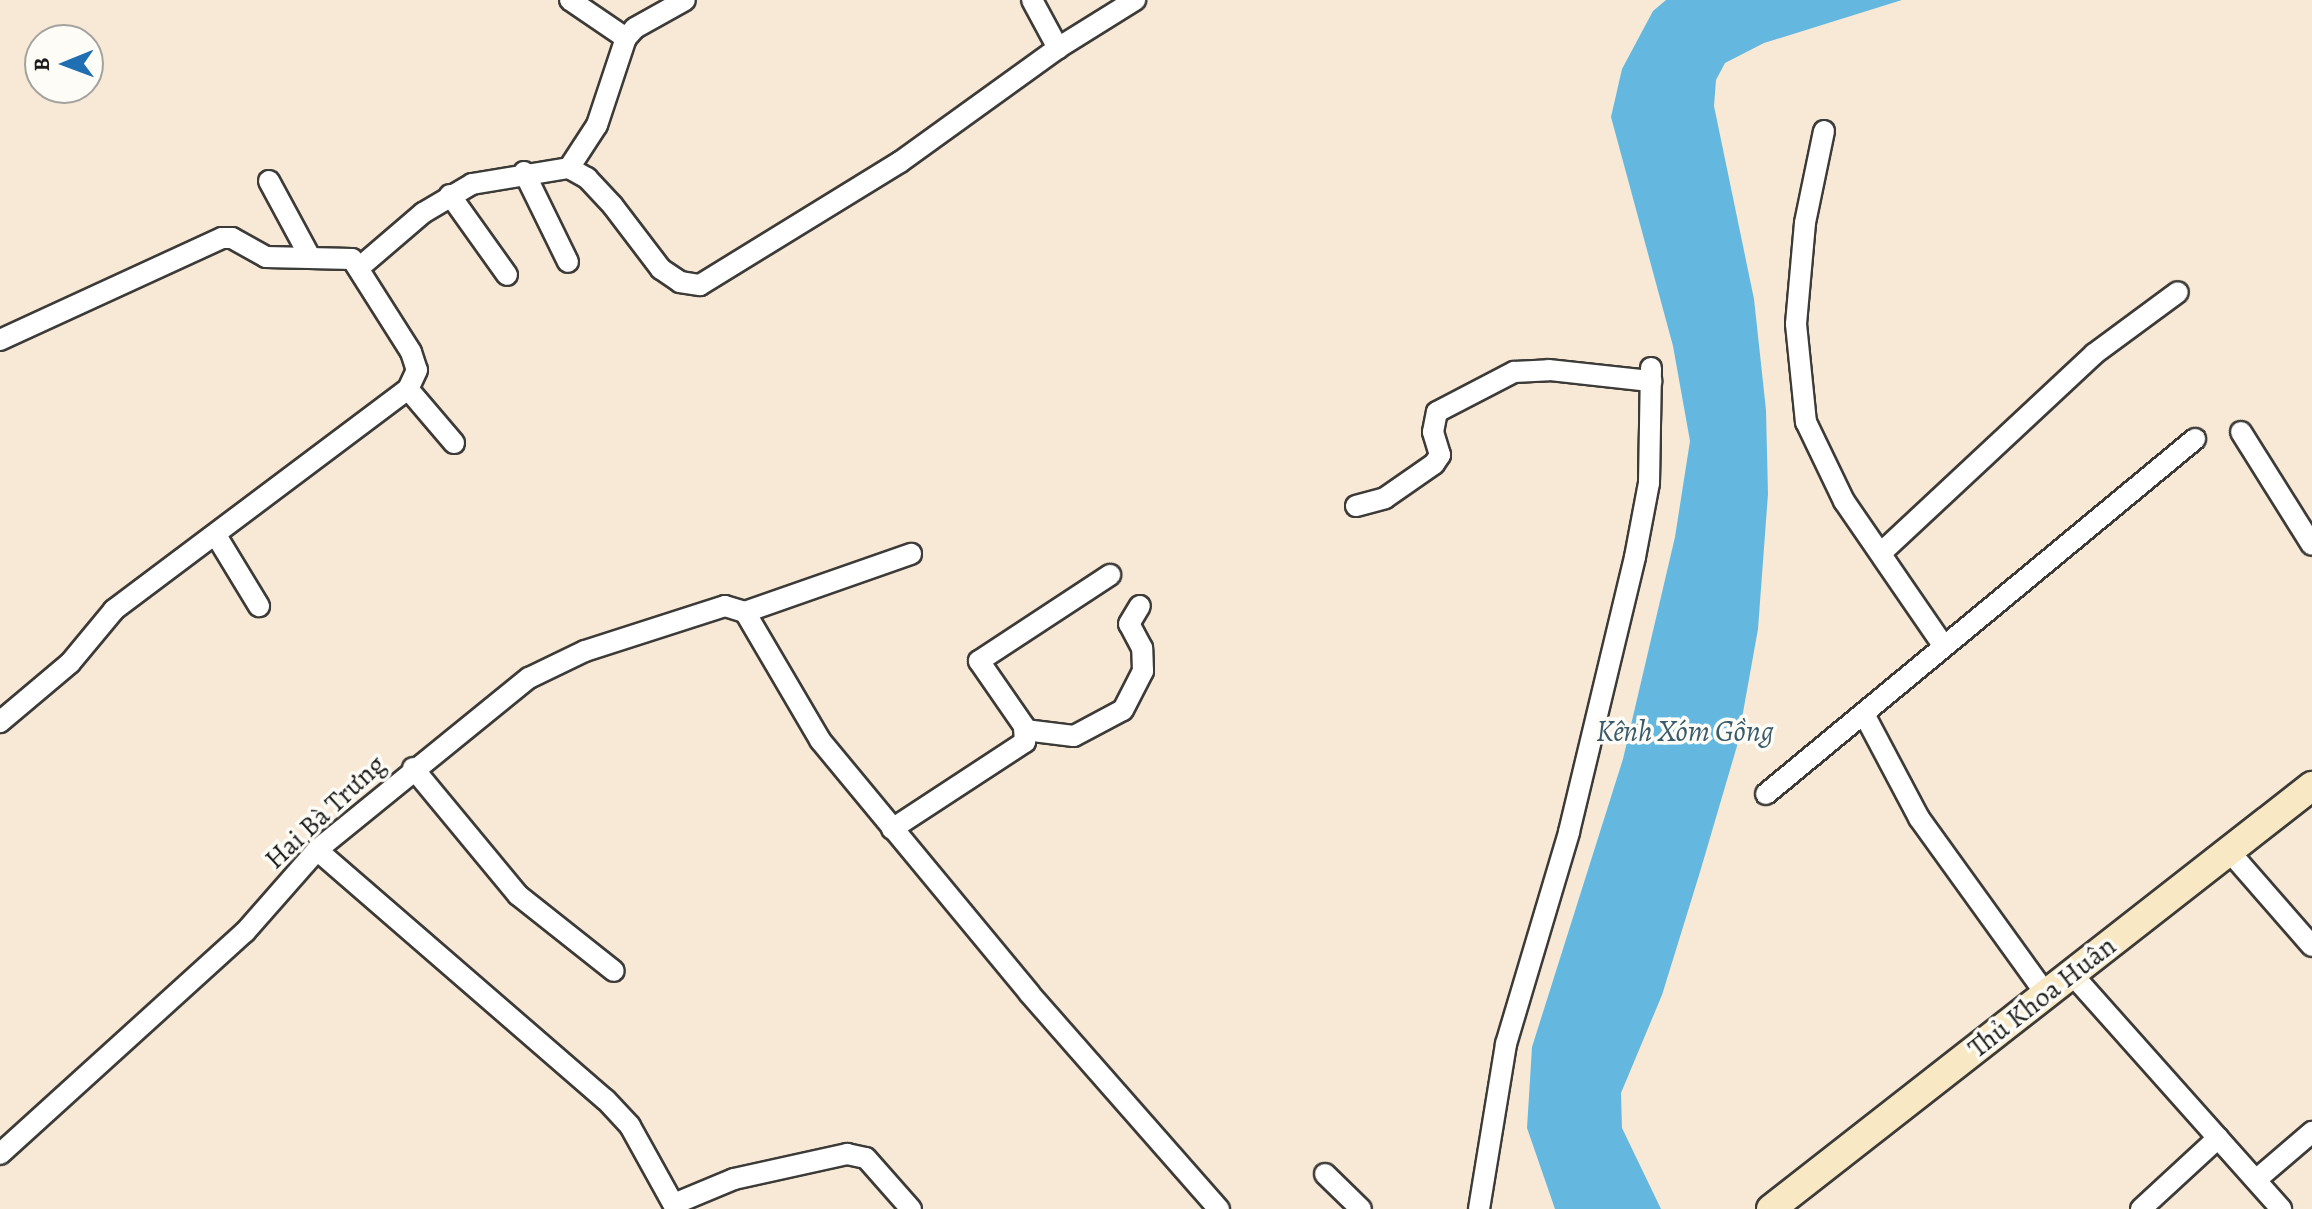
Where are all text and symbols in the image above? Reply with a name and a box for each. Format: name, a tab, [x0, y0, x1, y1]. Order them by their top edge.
north arrow	[24, 24, 104, 104]
text: B	[27, 57, 57, 72]
water label: Kênh Xóm Gồng	[1596, 713, 1774, 749]
street label: Hai Bà Trưng	[258, 748, 392, 876]
street label: Thủ Khoa Huân	[1961, 929, 2123, 1065]

